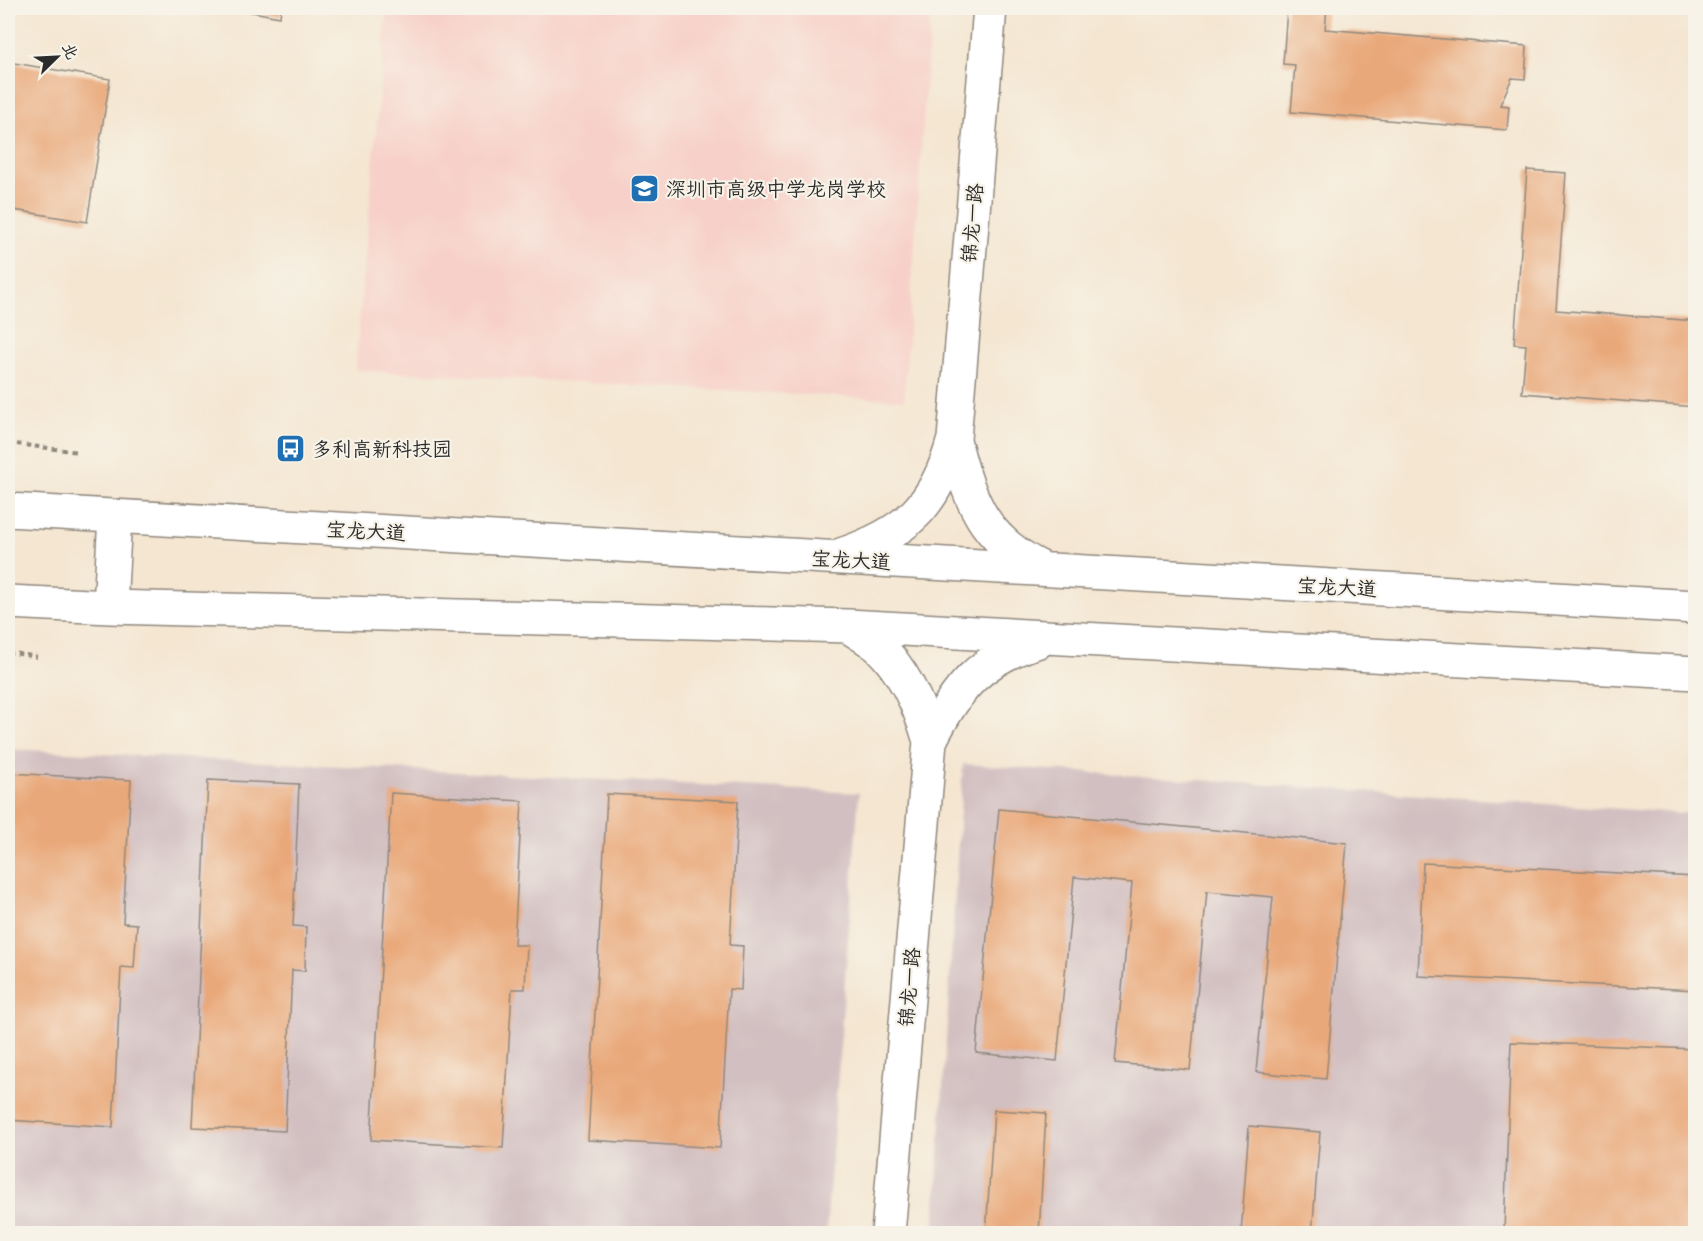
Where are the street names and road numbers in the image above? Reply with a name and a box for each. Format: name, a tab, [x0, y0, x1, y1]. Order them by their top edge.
street label: 锦龙一路	[956, 181, 988, 264]
street label: 宝龙大道	[325, 516, 407, 545]
street label: 宝龙大道	[810, 545, 892, 574]
street label: 宝龙大道	[1296, 572, 1378, 601]
street label: 锦龙一路	[893, 945, 925, 1028]

